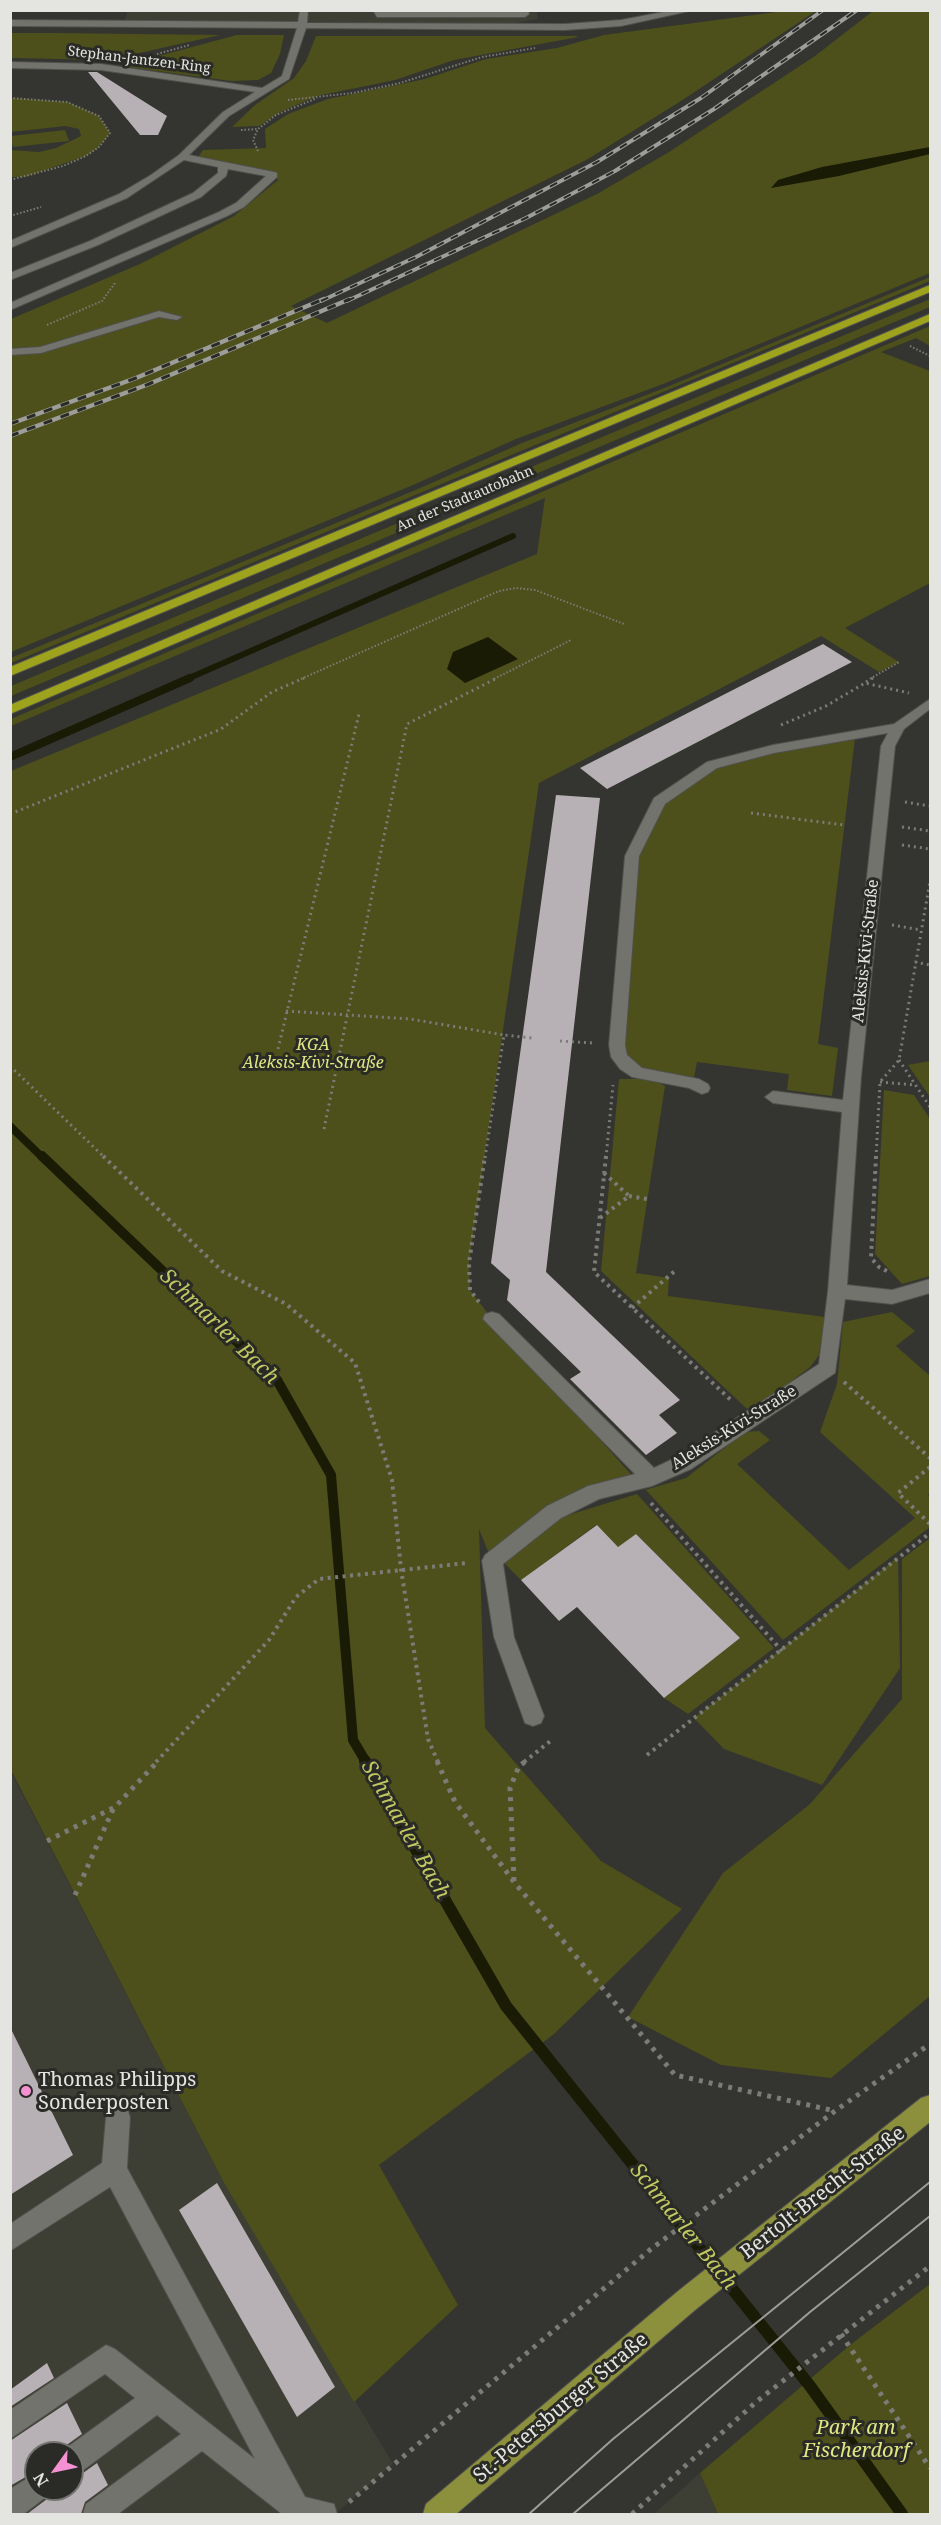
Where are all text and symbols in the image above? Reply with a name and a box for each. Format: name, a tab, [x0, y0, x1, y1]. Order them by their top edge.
street label: Stephan-Jantzen-Ring	[67, 43, 211, 77]
street label: An der Stadtautobahn	[394, 463, 536, 535]
street label: Aleksis-Kivi-Straße	[849, 878, 883, 1024]
park label: KGA Aleksis-Kivi-Straße	[242, 1035, 384, 1073]
water label: Schmarler Bach	[154, 1264, 284, 1390]
street label: Aleksis-Kivi-Straße	[668, 1382, 800, 1474]
water label: Schmarler Bach	[355, 1756, 455, 1904]
place label: Thomas Philipps Sonderposten	[38, 2068, 196, 2115]
marker: Thomas Philipps Sonderposten	[19, 2084, 33, 2098]
street label: Bertolt-Brecht-Straße	[736, 2121, 910, 2265]
water label: Schmarler Bach	[624, 2159, 742, 2295]
street label: St.-Petersburger Straße	[469, 2328, 653, 2488]
park label: Park am Fischerdorf	[803, 2416, 909, 2463]
north arrow	[24, 2441, 84, 2501]
text: N	[28, 2468, 53, 2491]

